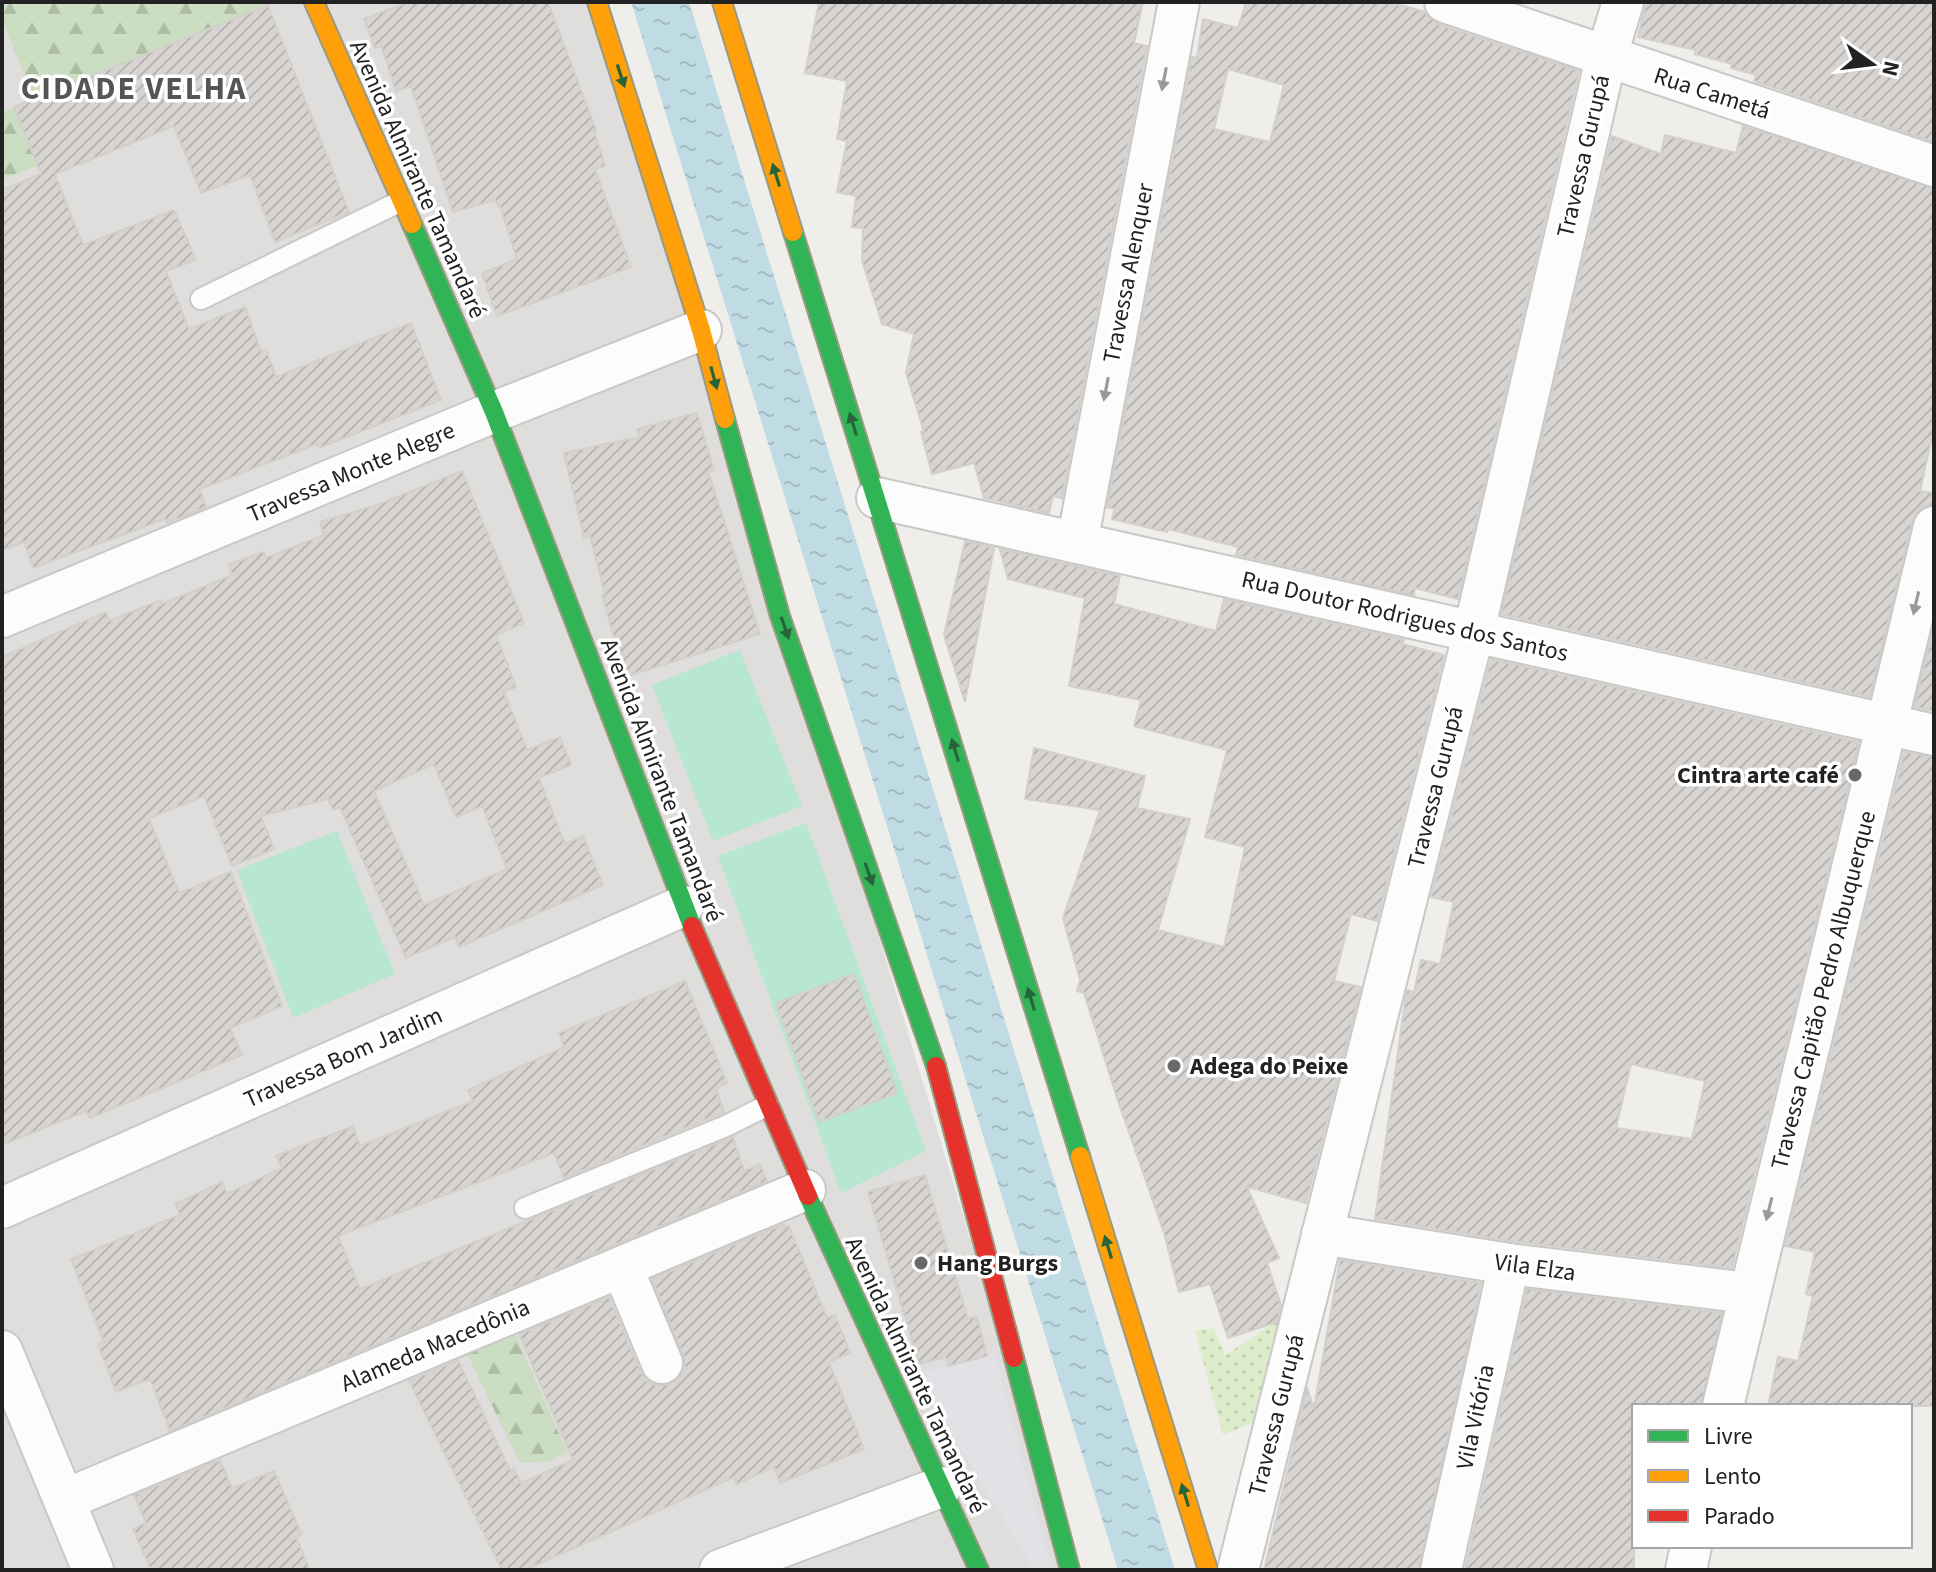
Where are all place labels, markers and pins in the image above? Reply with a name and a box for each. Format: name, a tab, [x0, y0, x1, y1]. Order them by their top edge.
place label: Cintra arte café	[1677, 758, 1839, 793]
marker: Cintra arte café	[1846, 766, 1864, 784]
place label: Adega do Peixe	[1189, 1049, 1348, 1084]
marker: Adega do Peixe	[1165, 1057, 1183, 1075]
place label: Hang Burgs	[937, 1246, 1058, 1281]
marker: Hang Burgs	[912, 1254, 930, 1272]

